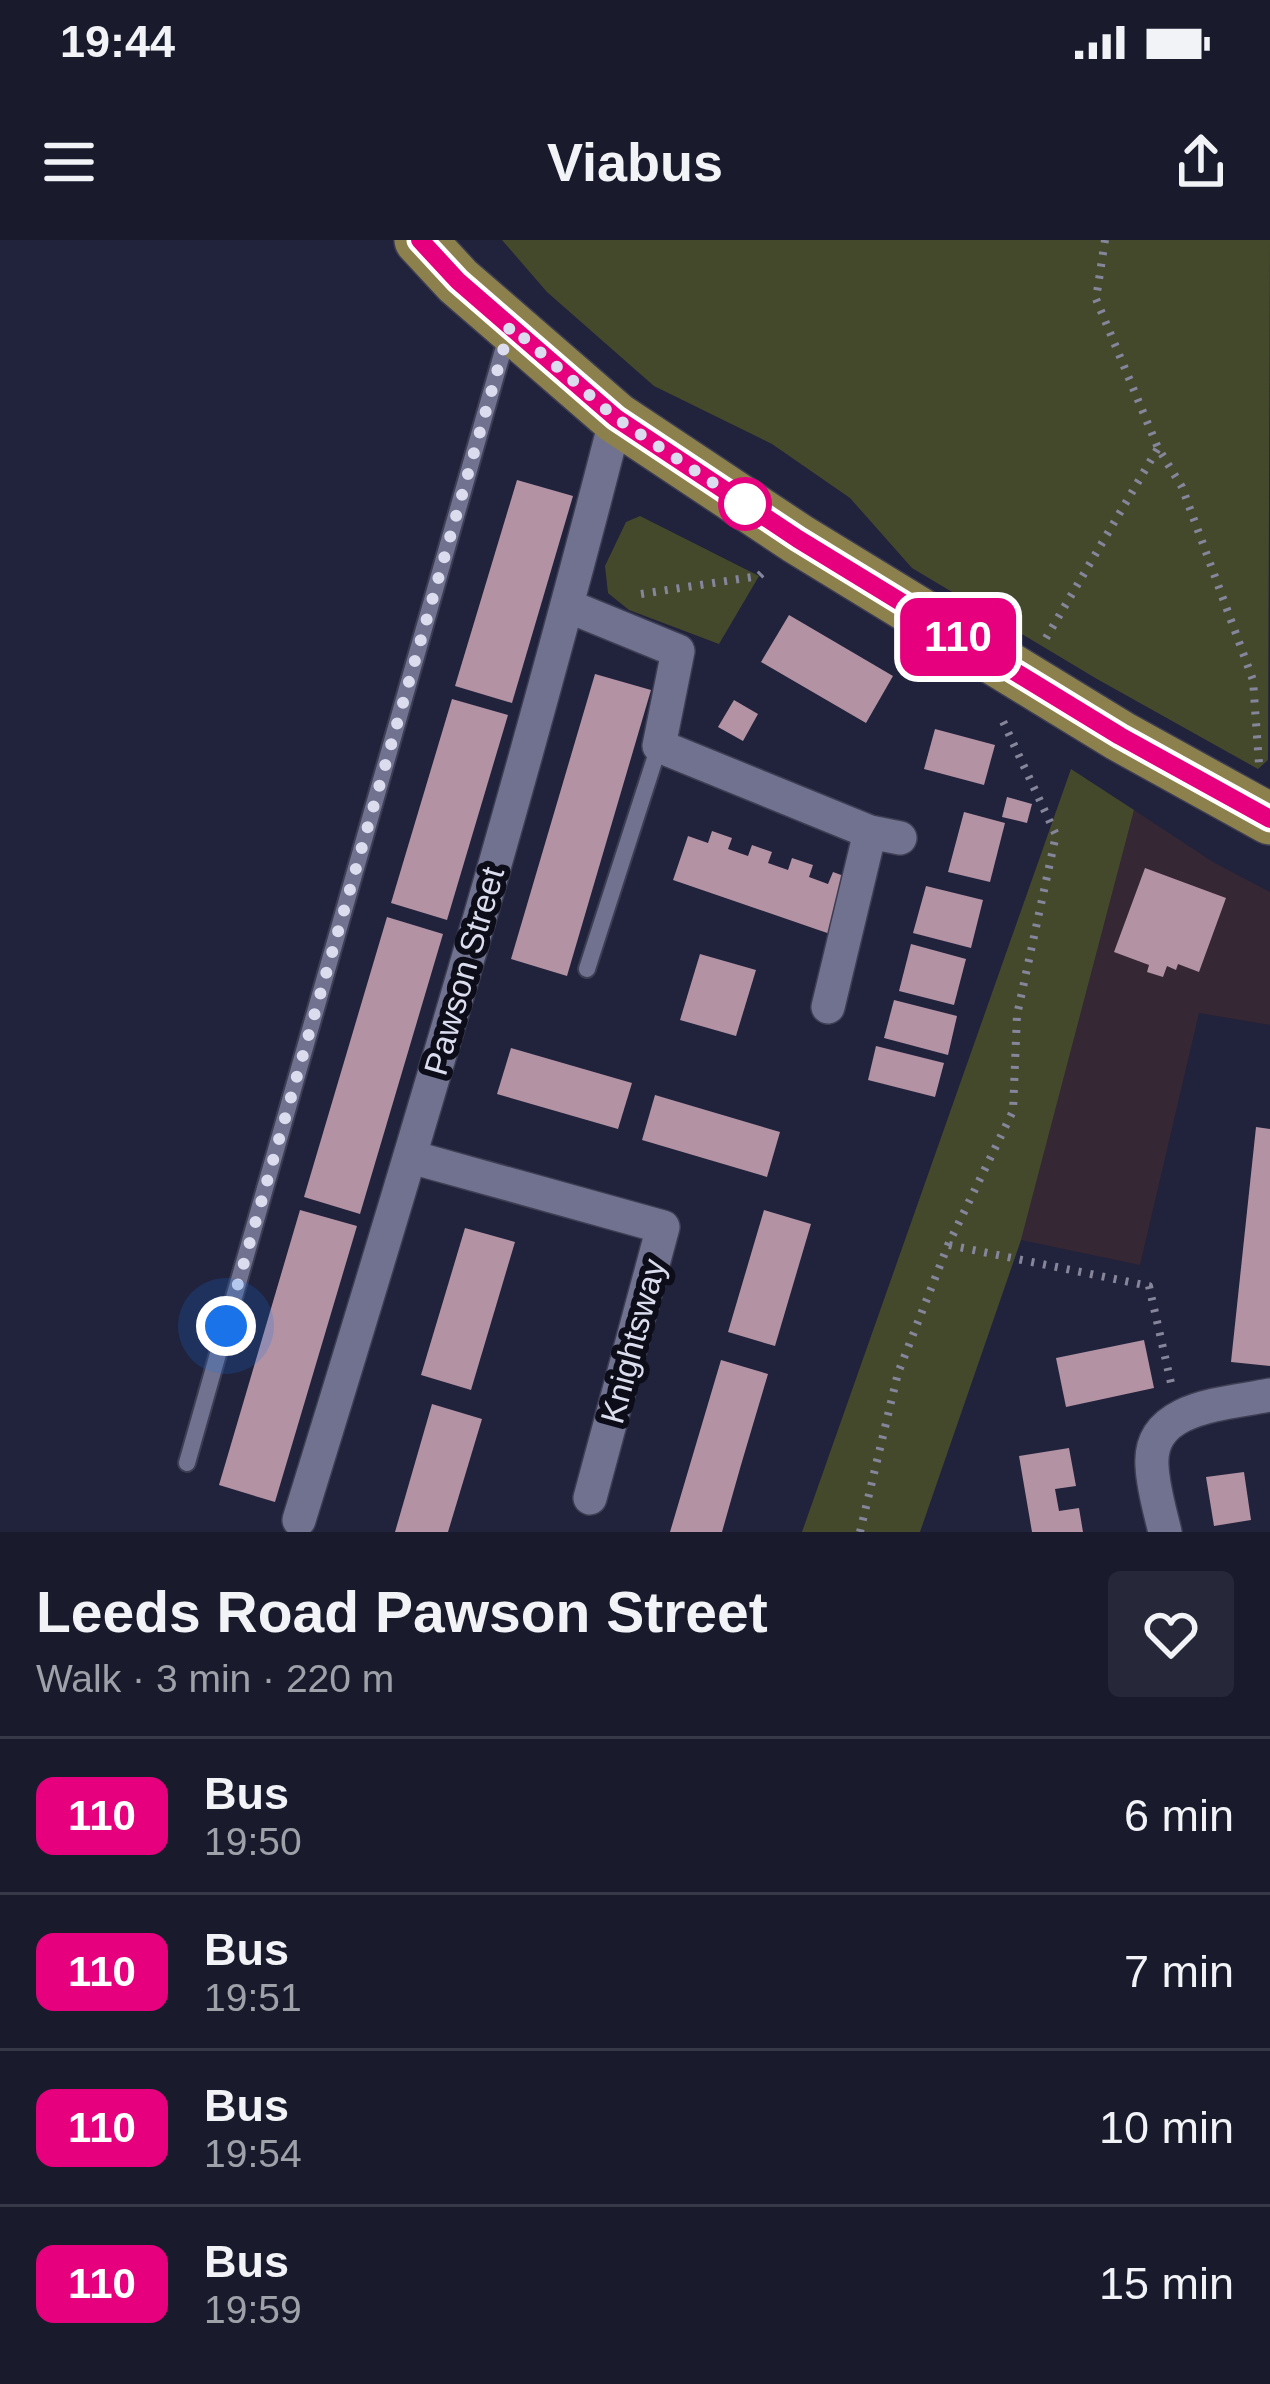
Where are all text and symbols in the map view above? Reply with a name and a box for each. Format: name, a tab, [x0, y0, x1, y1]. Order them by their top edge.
text: 19:44	[60, 16, 175, 67]
icon: menu	[36, 129, 102, 195]
icon: share	[1168, 129, 1234, 195]
text: Viabus	[547, 132, 723, 192]
unlabelled marker	[720, 479, 770, 529]
line badge: 110	[889, 598, 1027, 676]
text: 110	[924, 613, 992, 660]
street label: Pawson Street	[417, 863, 511, 1079]
street label: Knightsway	[593, 1254, 673, 1427]
your location	[196, 1296, 256, 1356]
button: heart	[1108, 1571, 1234, 1697]
text: Leeds Road Pawson Street	[36, 1580, 768, 1644]
text: Walk · 3 min · 220 m	[36, 1657, 394, 1700]
text: Bus	[204, 1768, 289, 1819]
text: 6 min	[1124, 1790, 1234, 1841]
text: 110	[68, 1792, 136, 1839]
text: 19:50	[204, 1820, 302, 1863]
text: Bus	[204, 1924, 289, 1975]
text: 7 min	[1124, 1946, 1234, 1997]
text: 110	[68, 1948, 136, 1995]
text: 19:51	[204, 1976, 302, 2019]
text: Bus	[204, 2080, 289, 2131]
text: 10 min	[1099, 2102, 1234, 2153]
text: 110	[68, 2104, 136, 2151]
text: 19:54	[204, 2132, 302, 2175]
text: Bus	[204, 2236, 289, 2287]
text: 15 min	[1099, 2258, 1234, 2309]
text: 110	[68, 2260, 136, 2307]
text: 19:59	[204, 2288, 302, 2331]

